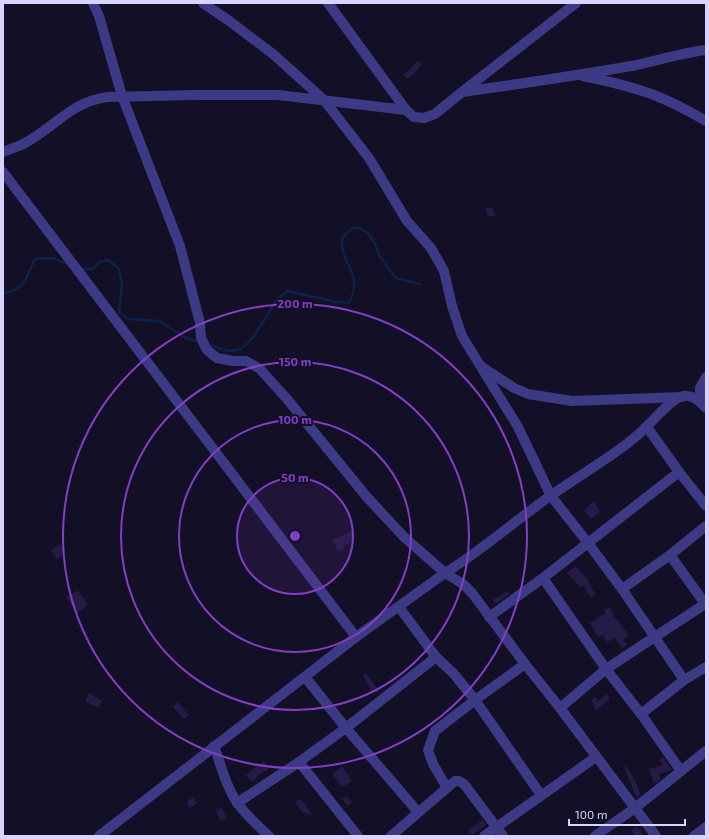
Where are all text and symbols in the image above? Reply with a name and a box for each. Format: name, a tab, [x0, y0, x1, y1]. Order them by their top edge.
text: 200 m	[277, 296, 313, 310]
text: 150 m	[279, 354, 311, 368]
text: 100 m	[278, 412, 312, 426]
text: 50 m	[281, 470, 309, 484]
centre of rings	[288, 529, 302, 543]
scale bar	[569, 801, 685, 827]
text: 100 m	[575, 807, 607, 821]

